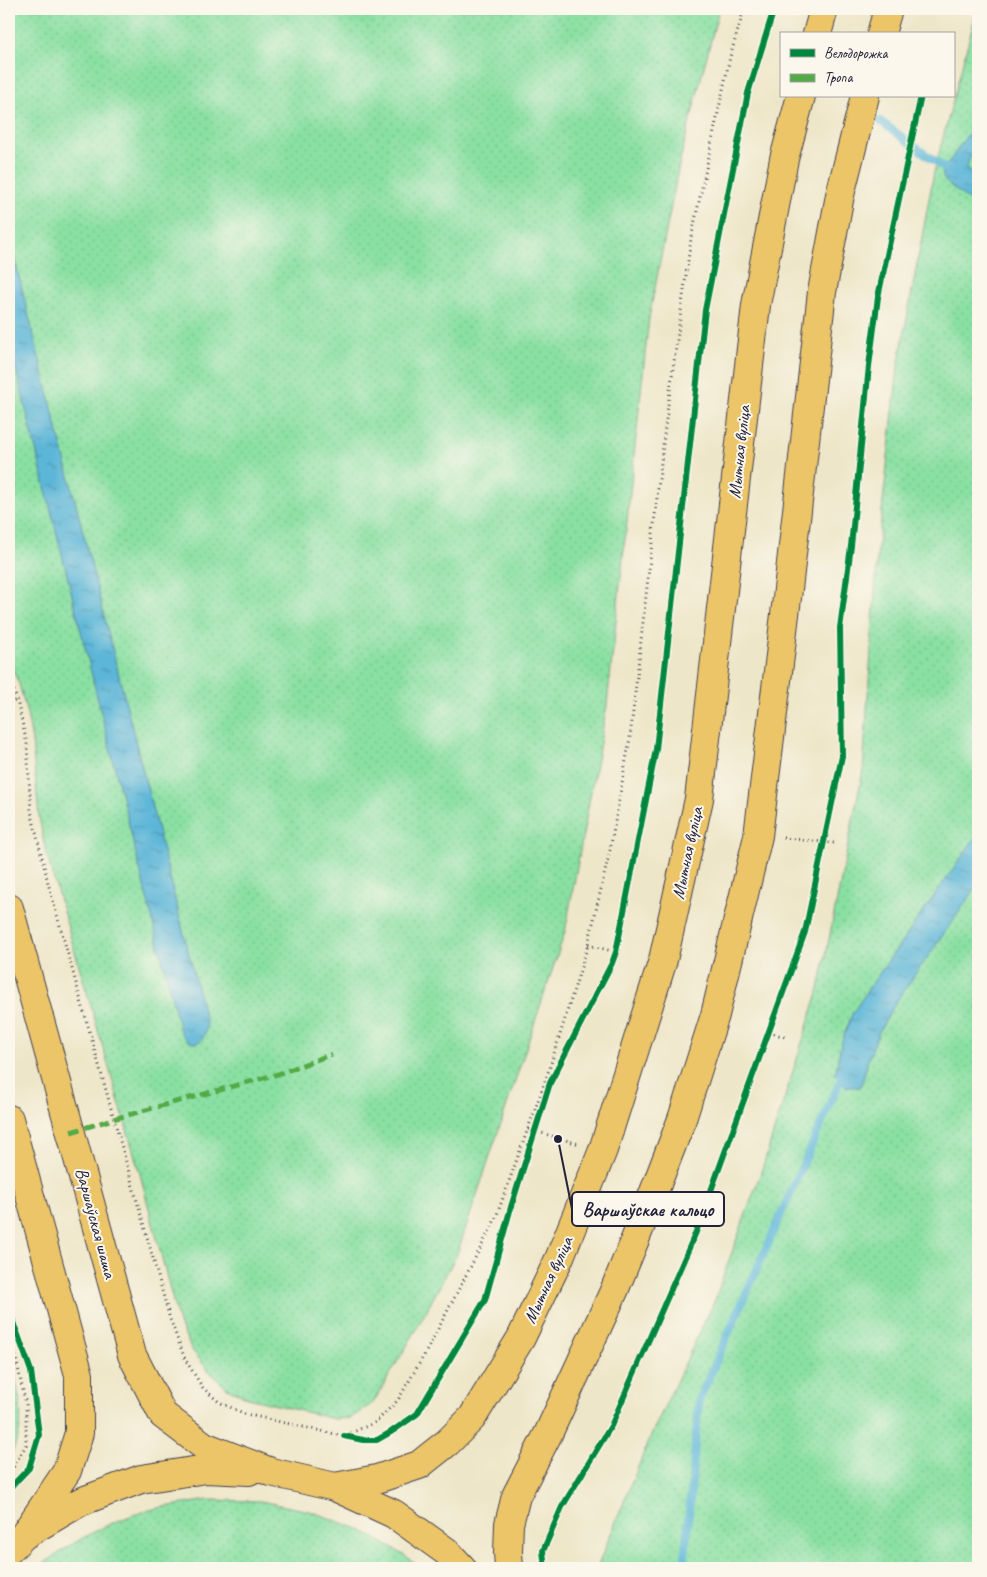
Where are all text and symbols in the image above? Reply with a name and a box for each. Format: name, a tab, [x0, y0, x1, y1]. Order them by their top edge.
legend	[780, 32, 954, 98]
text: Велодорожка	[824, 44, 888, 63]
text: Тропа	[824, 68, 853, 87]
street label: Мытная вуліца	[723, 403, 755, 500]
street label: Мытная вуліца	[667, 804, 708, 901]
street label: Варшаўская шаша	[71, 1165, 122, 1282]
callout: Варшаўскае кальцо	[572, 1192, 724, 1226]
text: Варшаўскае кальцо	[583, 1198, 715, 1222]
street label: Мытная вуліца	[518, 1232, 578, 1327]

